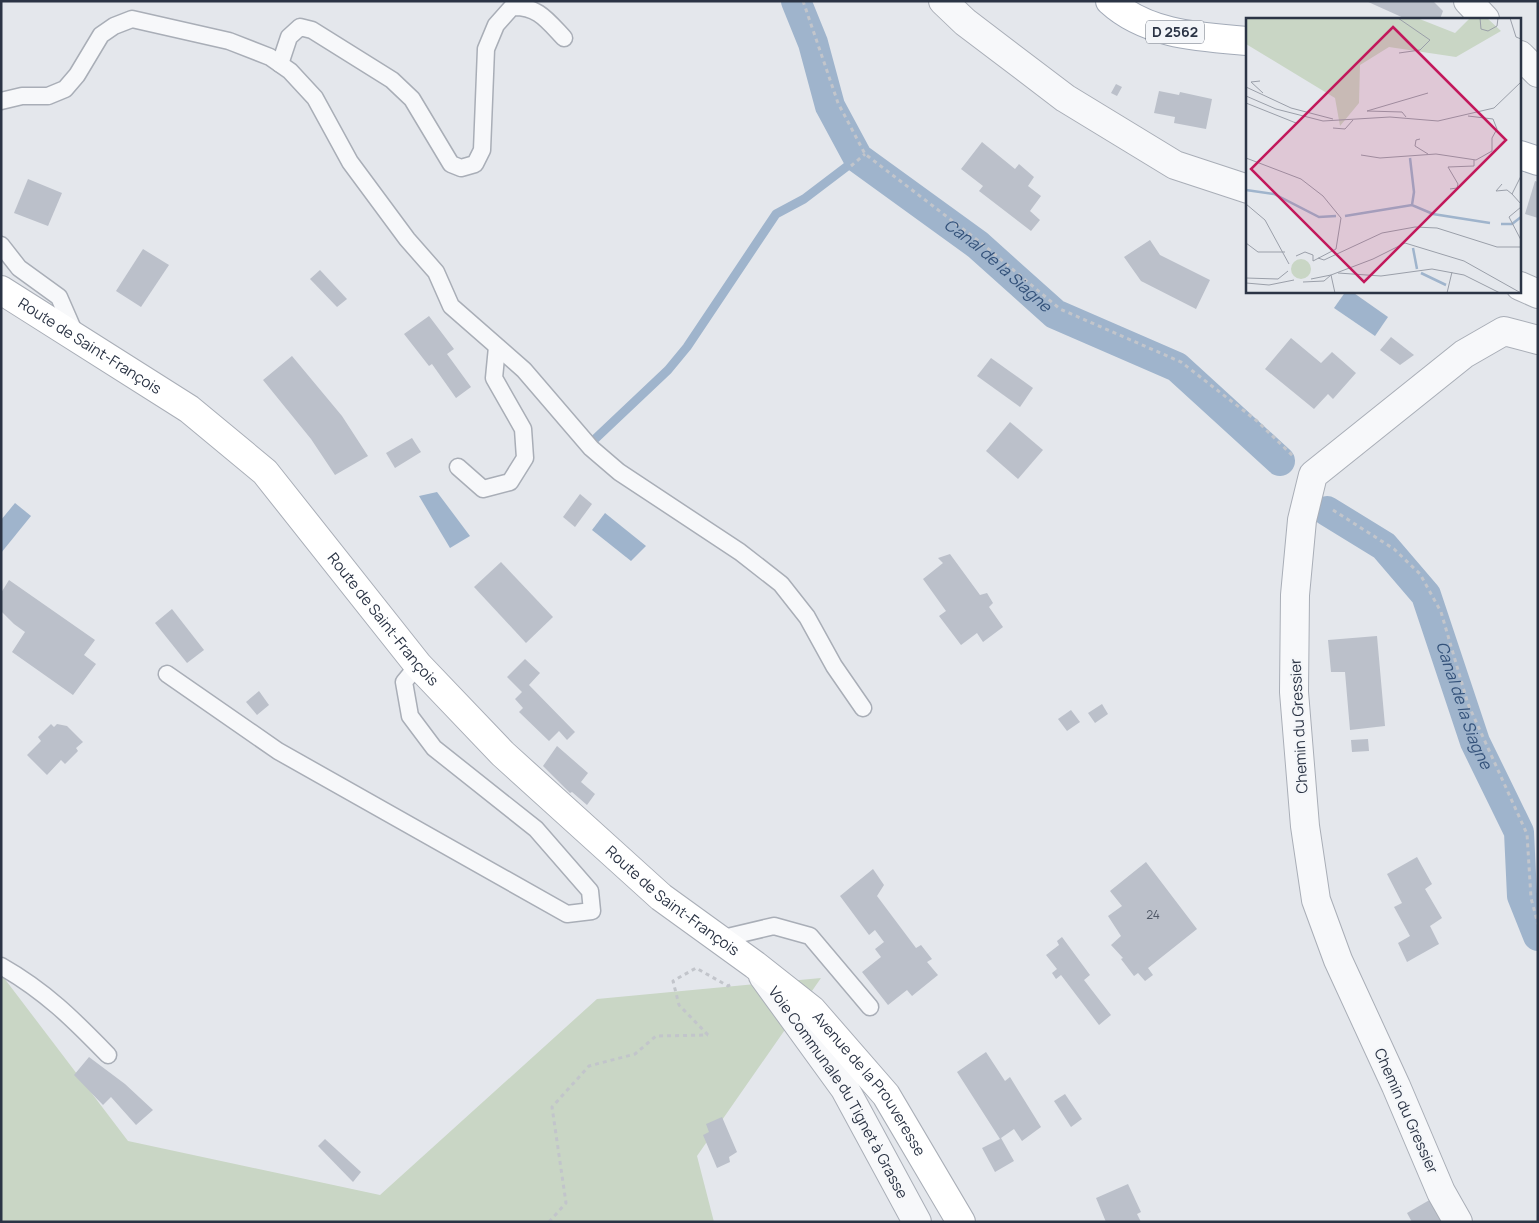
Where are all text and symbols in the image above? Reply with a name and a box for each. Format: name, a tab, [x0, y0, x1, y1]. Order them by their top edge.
inset map	[1246, 18, 1522, 292]
road number: D 2562	[1146, 21, 1204, 44]
water label: Canal de la Siagne	[940, 213, 1058, 318]
street label: Route de Saint-François	[14, 292, 166, 399]
street label: Route de Saint-François	[323, 548, 444, 690]
water label: Canal de la Siagne	[1431, 638, 1498, 774]
street label: Chemin du Gressier	[1284, 657, 1313, 794]
street label: Route de Saint-François	[601, 841, 744, 960]
house number: 24	[1146, 906, 1160, 923]
street label: Voie Communale du Tignet à Grasse	[764, 982, 913, 1202]
street label: Avenue de la Prouveresse	[808, 1007, 931, 1160]
street label: Chemin du Gressier	[1369, 1045, 1444, 1177]

